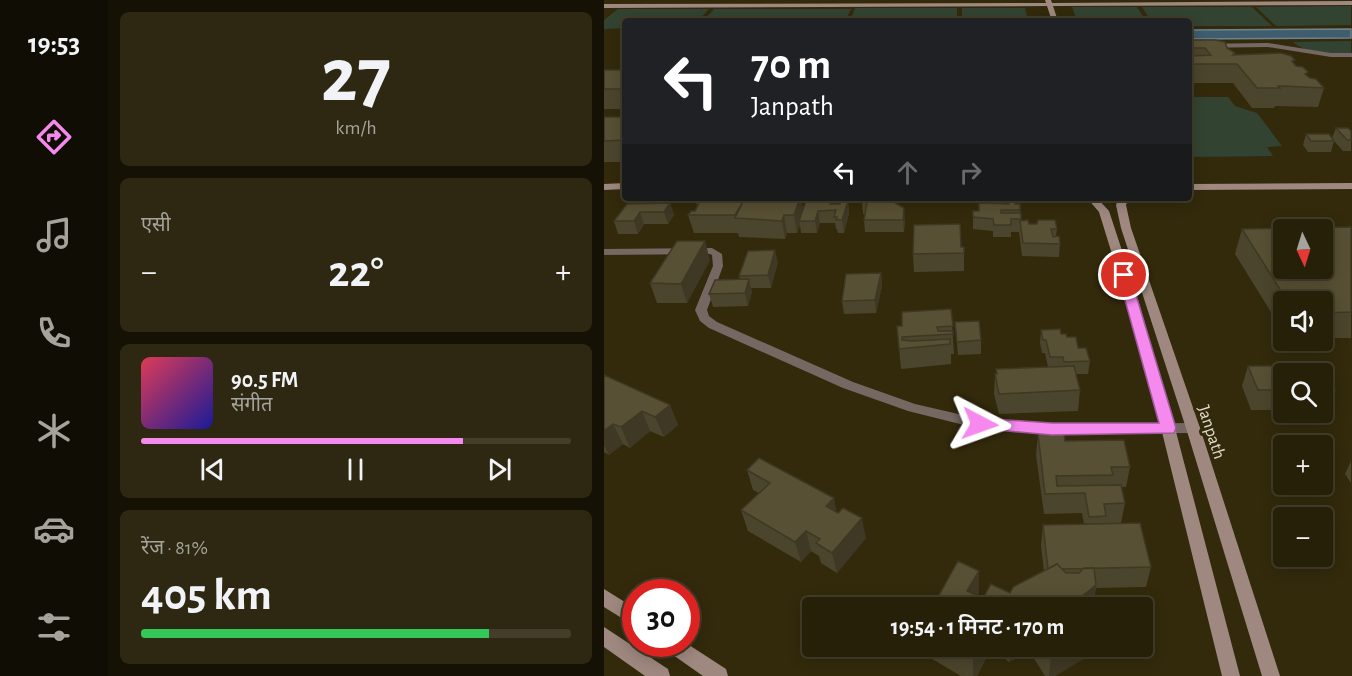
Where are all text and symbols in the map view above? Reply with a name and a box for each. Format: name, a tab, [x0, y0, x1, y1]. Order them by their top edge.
text: 19:53	[28, 30, 80, 57]
text: 27	[321, 38, 391, 116]
icon: left	[652, 42, 730, 120]
text: 70 m	[751, 44, 831, 86]
text: Janpath	[751, 93, 834, 120]
icon: directions	[33, 116, 75, 158]
text: km/h	[335, 118, 377, 138]
icon: left	[828, 156, 861, 189]
icon: ahead	[891, 156, 924, 189]
icon: right	[954, 156, 987, 189]
icon: music	[33, 214, 75, 256]
text: एसी	[141, 215, 171, 235]
north arrow	[1273, 219, 1333, 279]
map controls	[1273, 219, 1333, 567]
pin	[1098, 249, 1149, 300]
text: 22°	[328, 250, 384, 295]
text: −	[141, 256, 157, 289]
text: +	[555, 256, 571, 289]
icon: arrive	[1107, 258, 1140, 291]
button: sound	[1273, 291, 1333, 351]
icon: phone	[33, 312, 75, 354]
button: search	[1273, 363, 1333, 423]
text: 90.5 FM	[231, 369, 298, 391]
position arrow	[948, 392, 1012, 456]
text: संगीत	[231, 395, 272, 415]
street label: Janpath	[1194, 403, 1228, 461]
icon: climate	[33, 410, 75, 452]
button: +	[1273, 435, 1333, 495]
icon: previous	[196, 453, 229, 486]
icon: pause	[339, 453, 372, 486]
icon: next	[483, 453, 516, 486]
button: −	[1273, 507, 1333, 567]
icon: car	[33, 508, 75, 550]
text: रेंज · 81%	[141, 538, 208, 558]
text: 405 km	[141, 573, 272, 618]
speed limit sign: 30	[622, 579, 700, 657]
icon: filters	[33, 606, 75, 648]
text: 19:54 · 1 मिनट · 170 m	[891, 616, 1064, 638]

